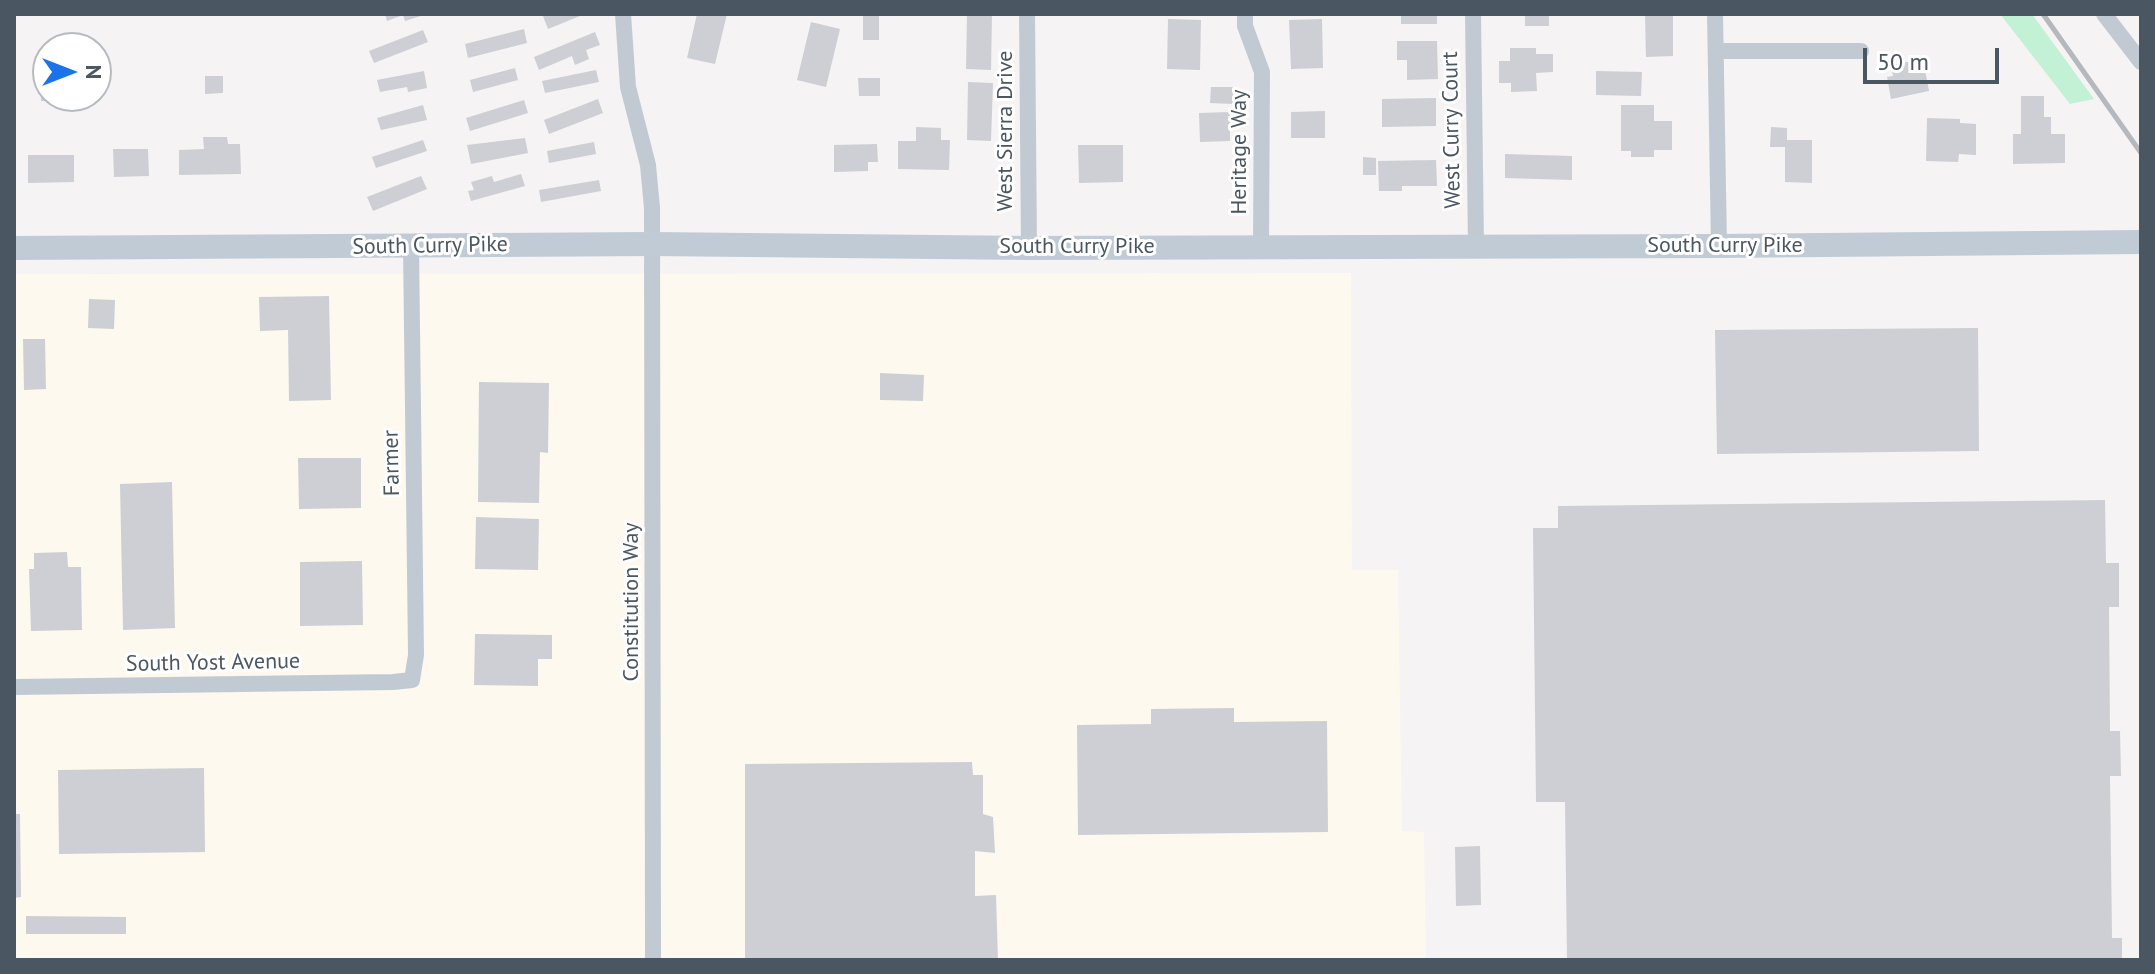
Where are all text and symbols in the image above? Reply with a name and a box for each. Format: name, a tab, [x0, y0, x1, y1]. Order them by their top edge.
north arrow	[32, 32, 112, 112]
scale bar	[1867, 32, 2003, 82]
text: 50 m	[1877, 46, 1929, 77]
street label: West Sierra Drive	[993, 51, 1019, 211]
street label: West Curry Court	[1437, 51, 1467, 209]
text: N	[80, 65, 108, 79]
street label: Heritage Way	[1227, 89, 1253, 215]
street label: South Curry Pike	[352, 231, 508, 261]
street label: South Curry Pike	[1647, 233, 1803, 259]
street label: South Curry Pike	[999, 234, 1155, 260]
street label: Farmer	[378, 430, 406, 496]
street label: Constitution Way	[619, 522, 645, 682]
street label: South Yost Avenue	[126, 648, 300, 678]

